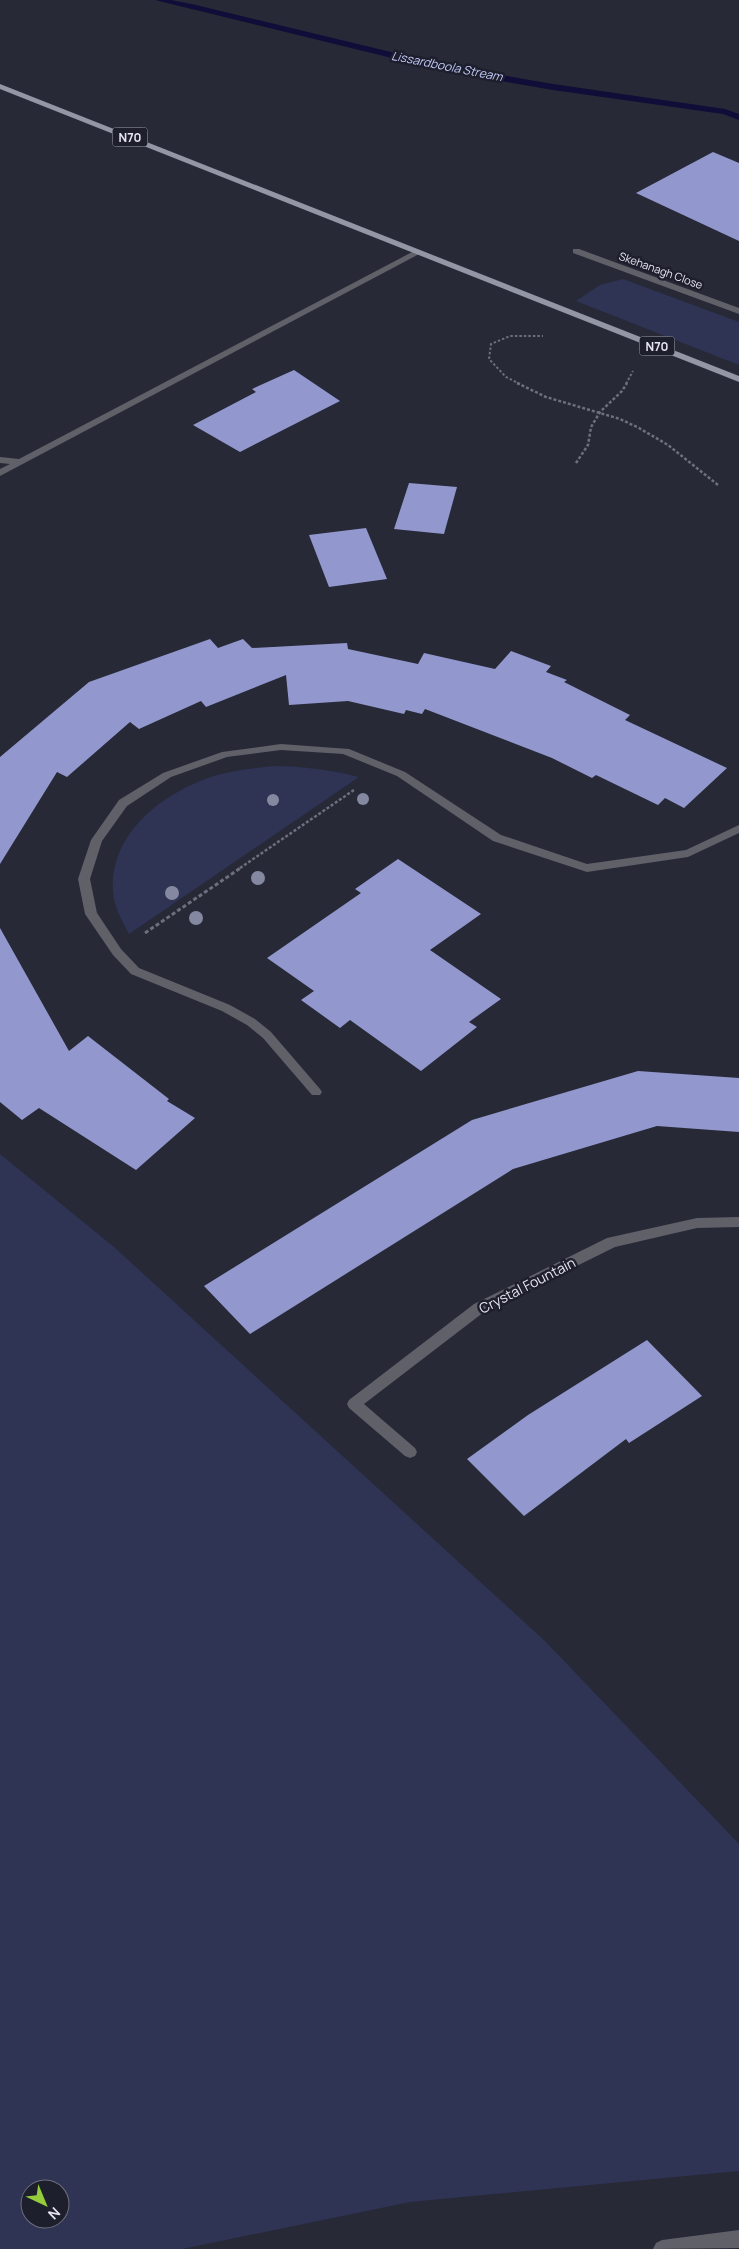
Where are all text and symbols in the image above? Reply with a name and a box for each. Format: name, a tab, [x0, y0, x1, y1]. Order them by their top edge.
water label: Lissardboola Stream	[390, 47, 505, 85]
road number: N70	[112, 128, 148, 146]
street label: Skehanagh Close	[617, 248, 706, 292]
road number: N70	[640, 336, 674, 356]
street label: Crystal Fountain	[476, 1252, 578, 1318]
north arrow	[20, 2179, 70, 2229]
text: N	[44, 2203, 65, 2224]

